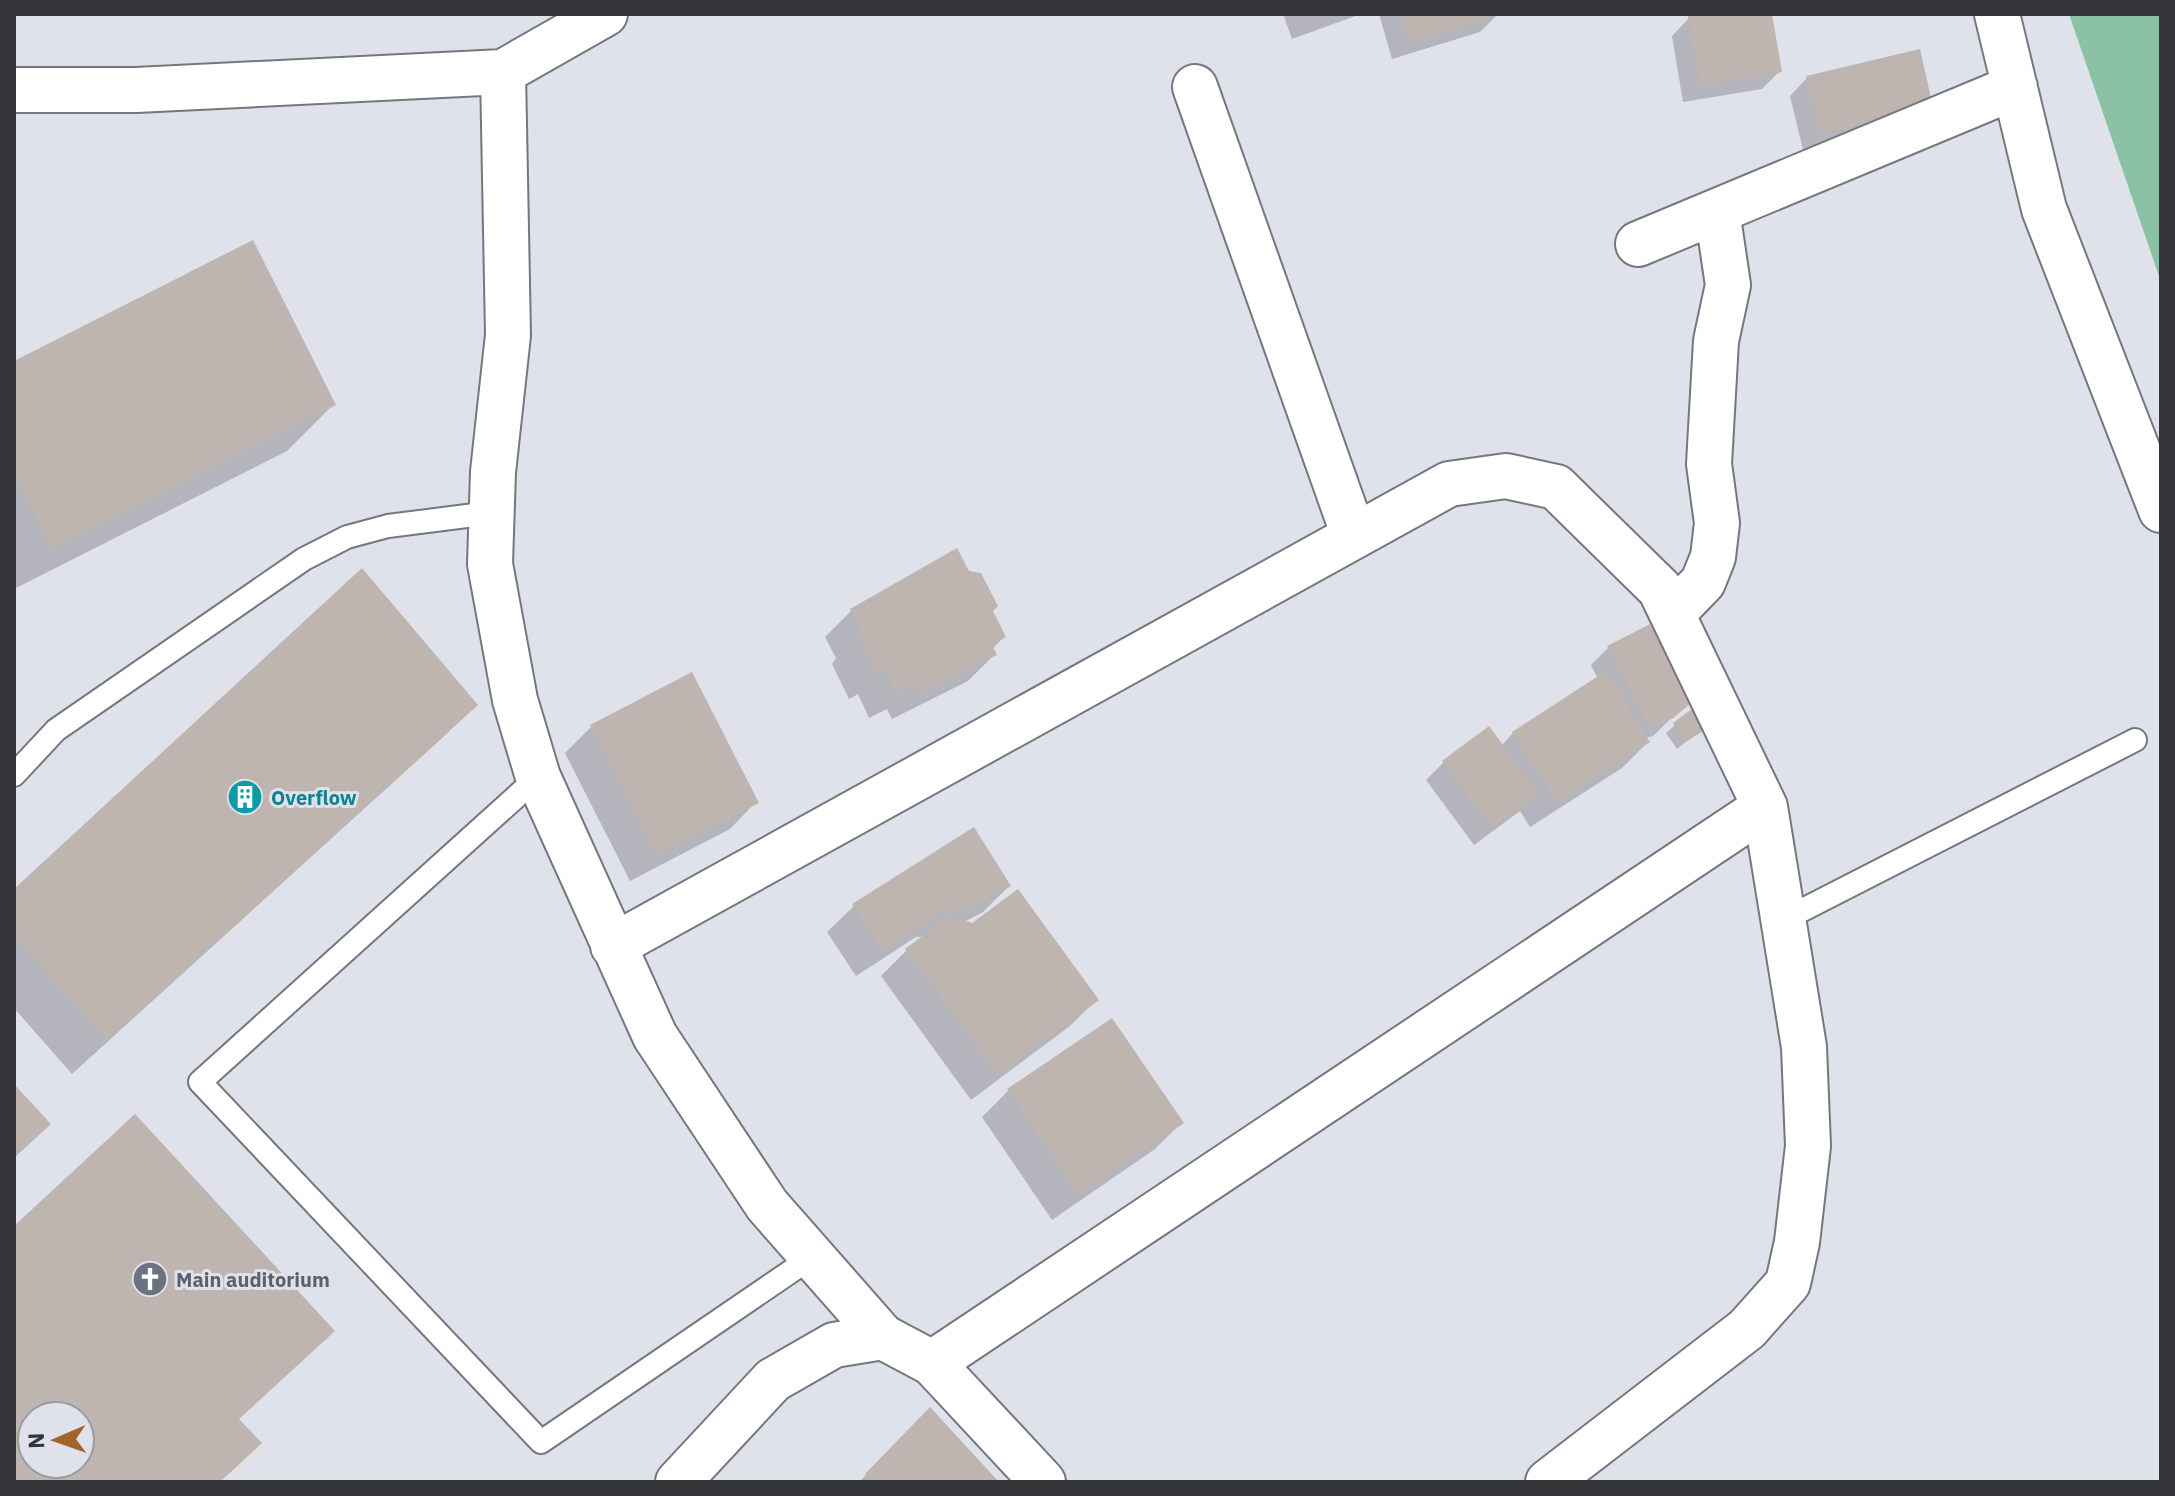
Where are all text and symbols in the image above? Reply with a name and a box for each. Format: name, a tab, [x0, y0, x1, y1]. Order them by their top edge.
building icon: Overflow	[226, 778, 264, 816]
place label: Overflow	[271, 784, 357, 811]
church icon: Main auditorium	[131, 1260, 169, 1298]
place label: Main auditorium	[176, 1266, 330, 1293]
north arrow	[16, 1400, 96, 1480]
text: N	[21, 1432, 50, 1449]

